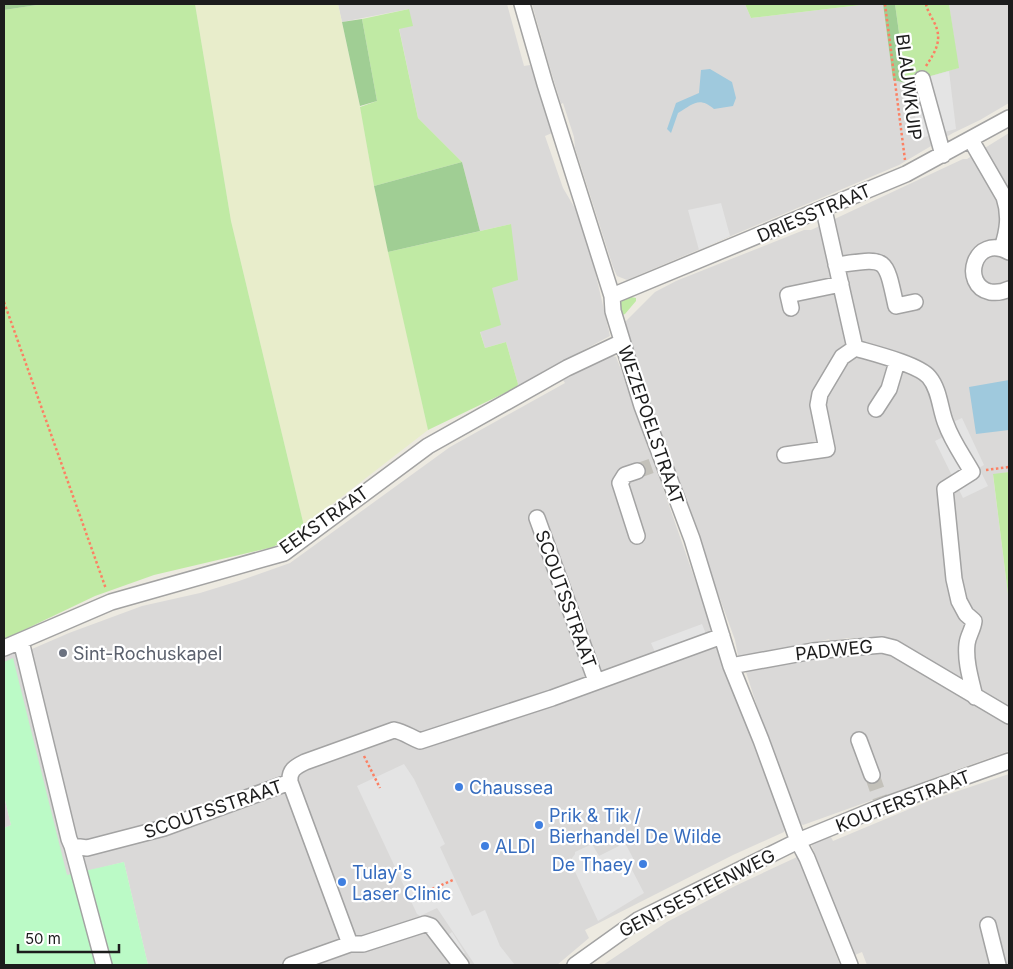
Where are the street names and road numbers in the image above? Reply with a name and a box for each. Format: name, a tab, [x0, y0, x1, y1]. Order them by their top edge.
street label: BLAUWKUIP	[892, 33, 926, 141]
street label: DRIESSTRAAT	[754, 180, 874, 246]
street label: WEZEPOELSTRAAT	[614, 343, 688, 507]
street label: EEKSTRAAT	[276, 482, 372, 558]
street label: SCOUTSSTRAAT	[531, 527, 601, 671]
street label: PADWEG	[794, 636, 874, 664]
street label: KOUTERSTRAAT	[833, 766, 973, 836]
street label: SCOUTSSTRAAT	[141, 775, 285, 843]
street label: GENTSESTEENWEG	[616, 845, 778, 941]

